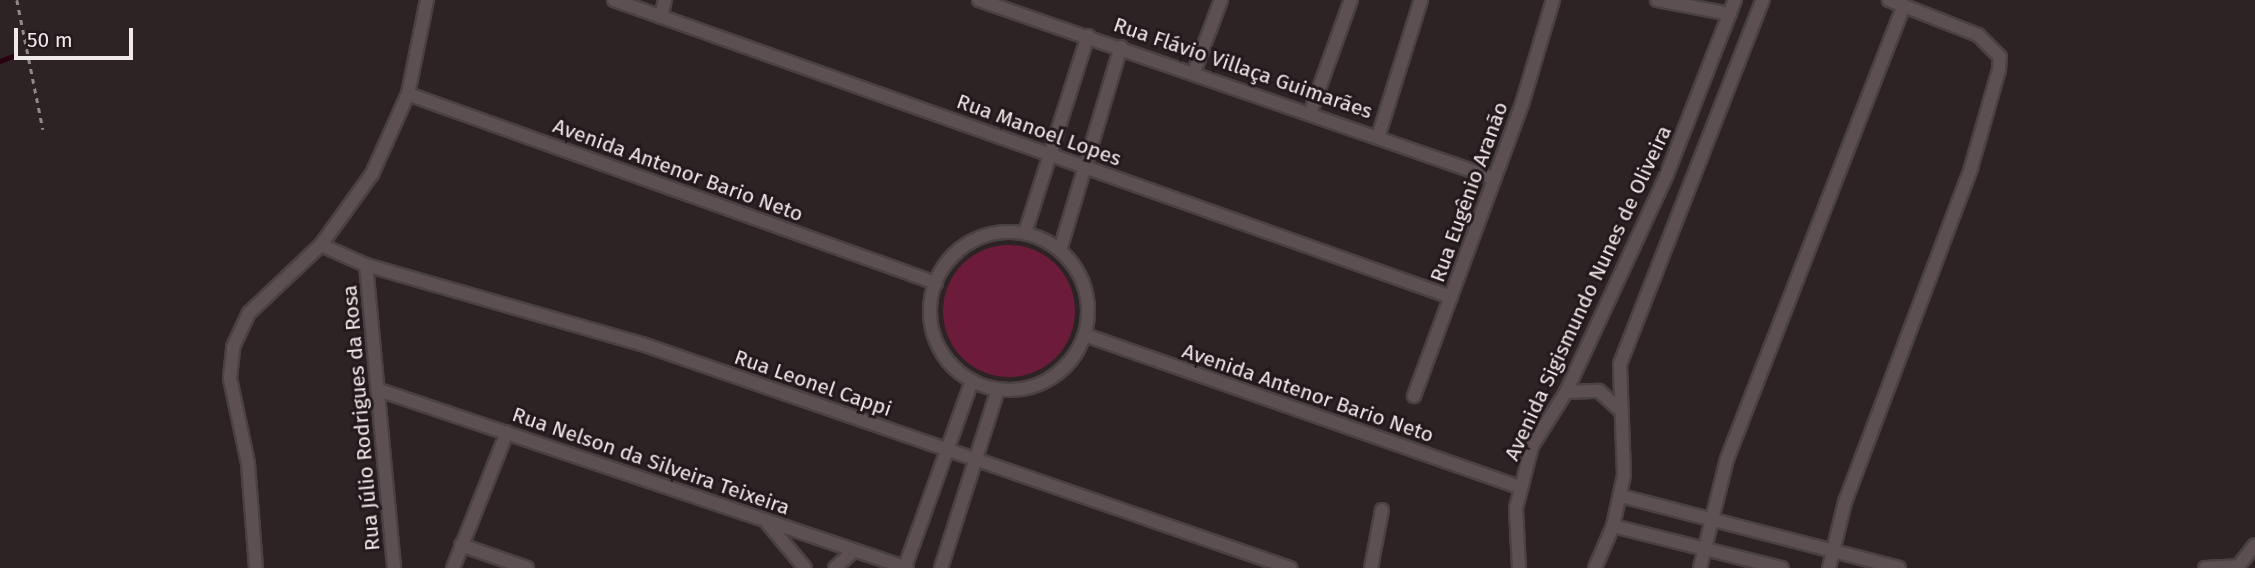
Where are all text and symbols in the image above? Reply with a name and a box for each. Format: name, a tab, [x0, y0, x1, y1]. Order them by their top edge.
street label: Rua Flávio Villaça Guimarães	[1110, 12, 1376, 124]
scale bar	[18, 14, 136, 58]
text: 50 m	[27, 27, 73, 53]
street label: Rua Manoel Lopes	[953, 89, 1125, 171]
street label: Rua Eugênio Aranão	[1425, 98, 1513, 286]
street label: Avenida Antenor Bario Neto	[550, 113, 806, 227]
street label: Avenida Sigismundo Nunes de Oliveira	[1499, 122, 1677, 464]
street label: Rua Júlio Rodrigues da Rosa	[337, 284, 385, 552]
street label: Avenida Antenor Bario Neto	[1179, 338, 1437, 448]
street label: Rua Leonel Cappi	[731, 344, 895, 422]
street label: Rua Nelson da Silveira Teixeira	[509, 402, 793, 520]

